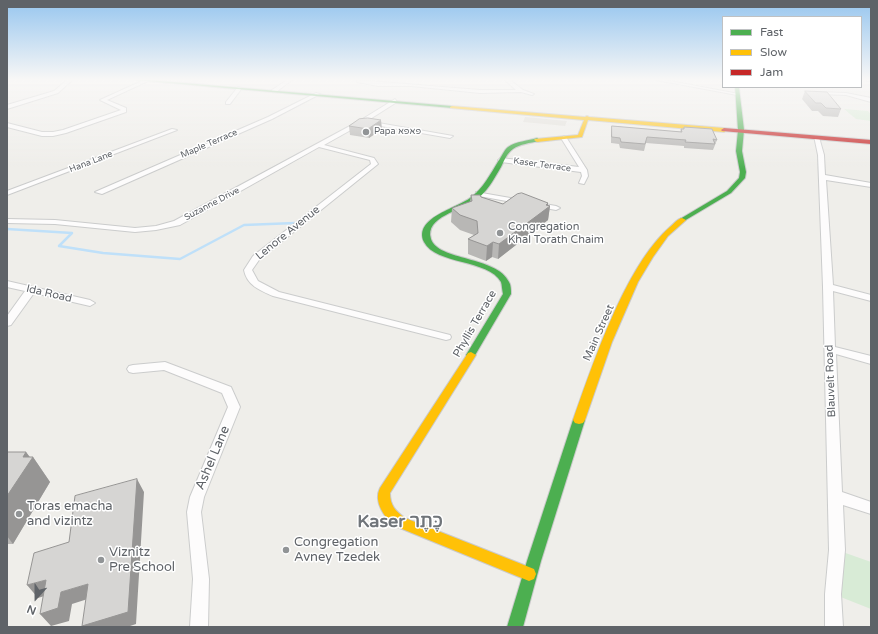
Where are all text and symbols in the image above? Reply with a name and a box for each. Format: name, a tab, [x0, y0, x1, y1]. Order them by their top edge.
legend	[722, 16, 862, 88]
text: Fast	[760, 25, 783, 39]
text: Slow	[760, 45, 787, 59]
text: Jam	[760, 65, 783, 79]
street label: Maple Terrace	[179, 127, 239, 161]
marker: Papa פאפא	[361, 127, 371, 137]
place label: Papa פאפא	[374, 127, 421, 137]
street label: Hana Lane	[68, 149, 114, 175]
street label: Kaser Terrace	[512, 156, 572, 174]
street label: Suzanne Drive	[183, 185, 241, 223]
street label: Lenore Avenue	[253, 203, 323, 263]
place label: Congregation Khal Torath Chaim	[508, 220, 604, 246]
marker: Congregation Khal Torath Chaim	[495, 228, 505, 238]
street label: Ida Road	[25, 282, 73, 306]
street label: Phyllis Terrace	[451, 288, 499, 360]
street label: Main Street	[581, 303, 617, 363]
street label: Blauvelt Road	[823, 345, 839, 417]
street label: Ashel Lane	[193, 424, 233, 492]
place label: Toras emacha and vizintz	[27, 499, 113, 530]
marker: Toras emacha and vizintz	[14, 509, 24, 519]
district label: Kaser כֶּתֶר	[357, 511, 443, 533]
place label: Congregation Avney Tzedek	[294, 535, 380, 566]
place label: Viznitz Pre School	[109, 545, 175, 576]
marker: Congregation Avney Tzedek	[281, 545, 291, 555]
marker: Viznitz Pre School	[96, 555, 106, 565]
north arrow	[16, 578, 56, 618]
text: N	[25, 602, 38, 617]

